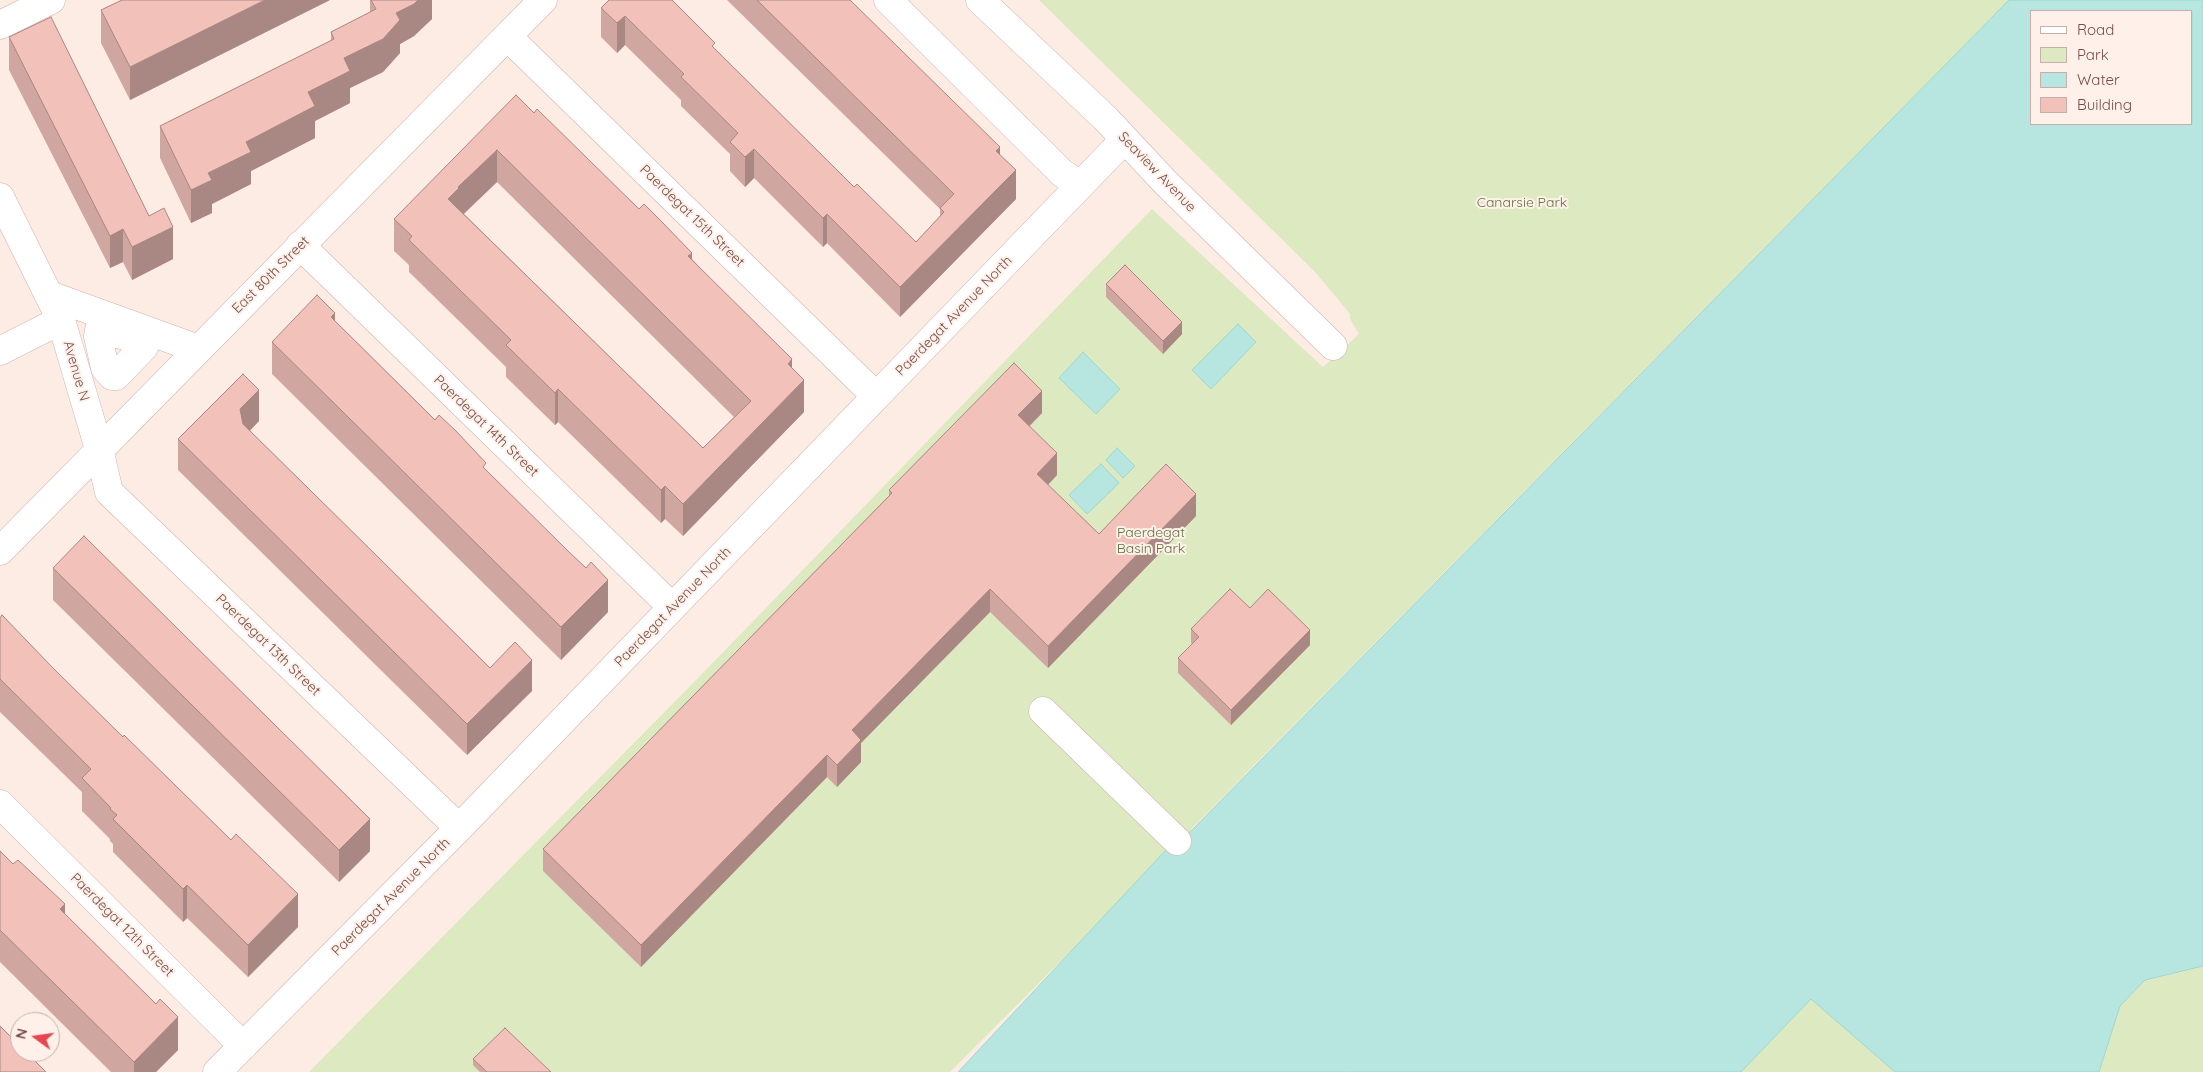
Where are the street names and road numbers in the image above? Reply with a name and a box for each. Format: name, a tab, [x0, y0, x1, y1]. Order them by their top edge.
street label: Seaview Avenue	[1115, 129, 1199, 215]
street label: Paerdegat 15th Street	[636, 162, 748, 270]
street label: East 80th Street	[229, 233, 313, 317]
street label: Paerdegat Avenue North	[892, 253, 1016, 379]
street label: Avenue N	[59, 339, 93, 403]
street label: Paerdegat 14th Street	[430, 372, 542, 480]
street label: Paerdegat Avenue North	[611, 544, 735, 670]
street label: Paerdegat 13th Street	[212, 591, 324, 699]
street label: Paerdegat Avenue North	[328, 834, 454, 960]
street label: Paerdegat 12th Street	[67, 870, 177, 980]

